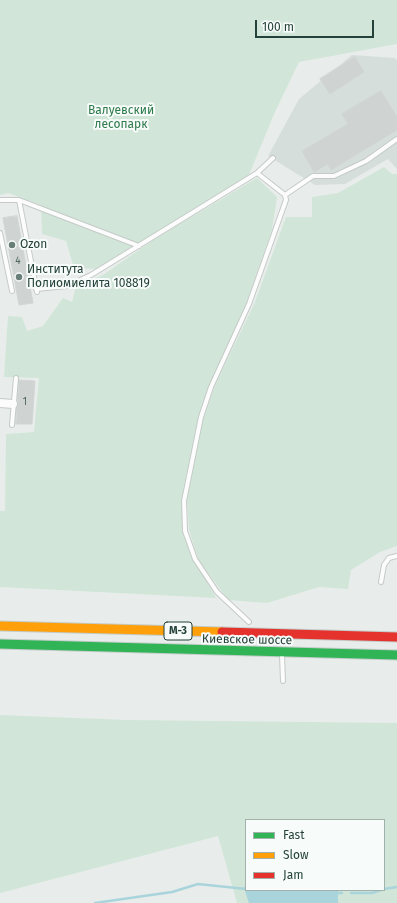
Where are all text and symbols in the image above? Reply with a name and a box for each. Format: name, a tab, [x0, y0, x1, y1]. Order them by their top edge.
scale bar	[257, 12, 376, 38]
text: 100 m	[262, 20, 294, 34]
park label: Валуевский лесопарк	[88, 104, 154, 132]
place label: Ozon	[20, 238, 47, 252]
marker: Ozon	[7, 240, 17, 250]
house number: 4	[15, 255, 21, 267]
place label: Института Полиомиелита 108819	[27, 263, 150, 291]
marker: Института Полиомиелита 108819	[14, 272, 24, 282]
house number: 1	[23, 396, 27, 408]
road number: М-3	[164, 622, 192, 640]
street label: Киевское шоссе	[202, 632, 292, 648]
legend	[245, 819, 385, 891]
text: Fast	[283, 828, 305, 842]
text: Slow	[283, 848, 309, 862]
text: Jam	[283, 868, 303, 882]

